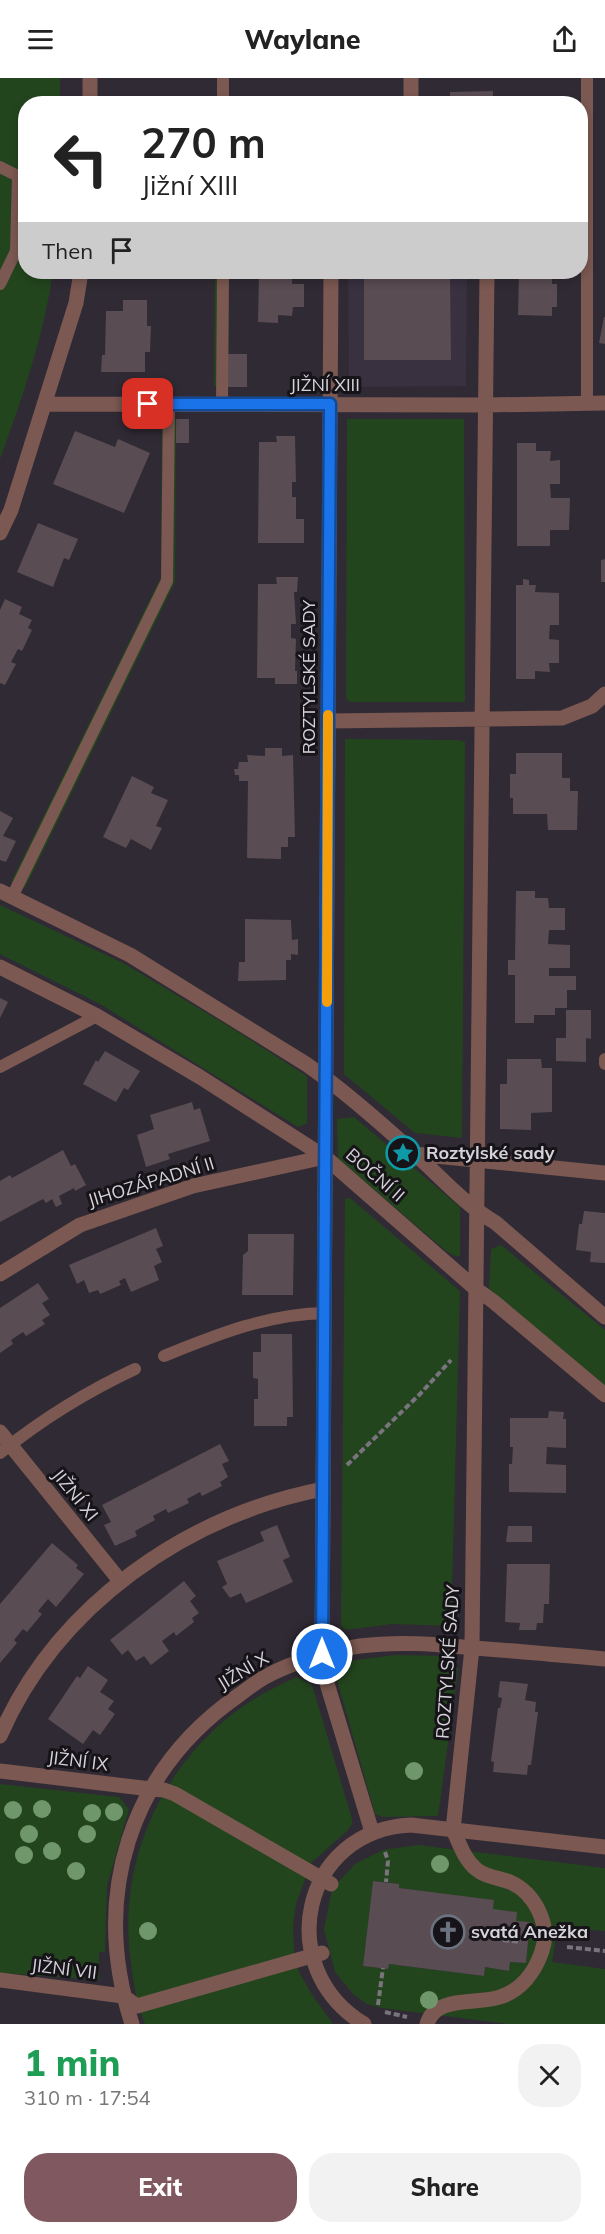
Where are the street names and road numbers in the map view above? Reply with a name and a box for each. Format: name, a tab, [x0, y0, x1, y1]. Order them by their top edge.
street label: JIŽNÍ XIII	[290, 373, 360, 396]
street label: ROZTYLSKÉ SADY	[297, 599, 320, 754]
street label: BOČNÍ II	[341, 1143, 410, 1206]
street label: JIHOZÁPADNÍ II	[85, 1151, 217, 1212]
street label: JIŽNÍ XI	[47, 1464, 103, 1525]
street label: ROZTYLSKÉ SADY	[431, 1583, 464, 1740]
street label: JIŽNÍ X	[213, 1646, 273, 1695]
street label: JIŽNÍ IX	[47, 1745, 110, 1776]
street label: JIŽNÍ VII	[30, 1953, 98, 1984]

